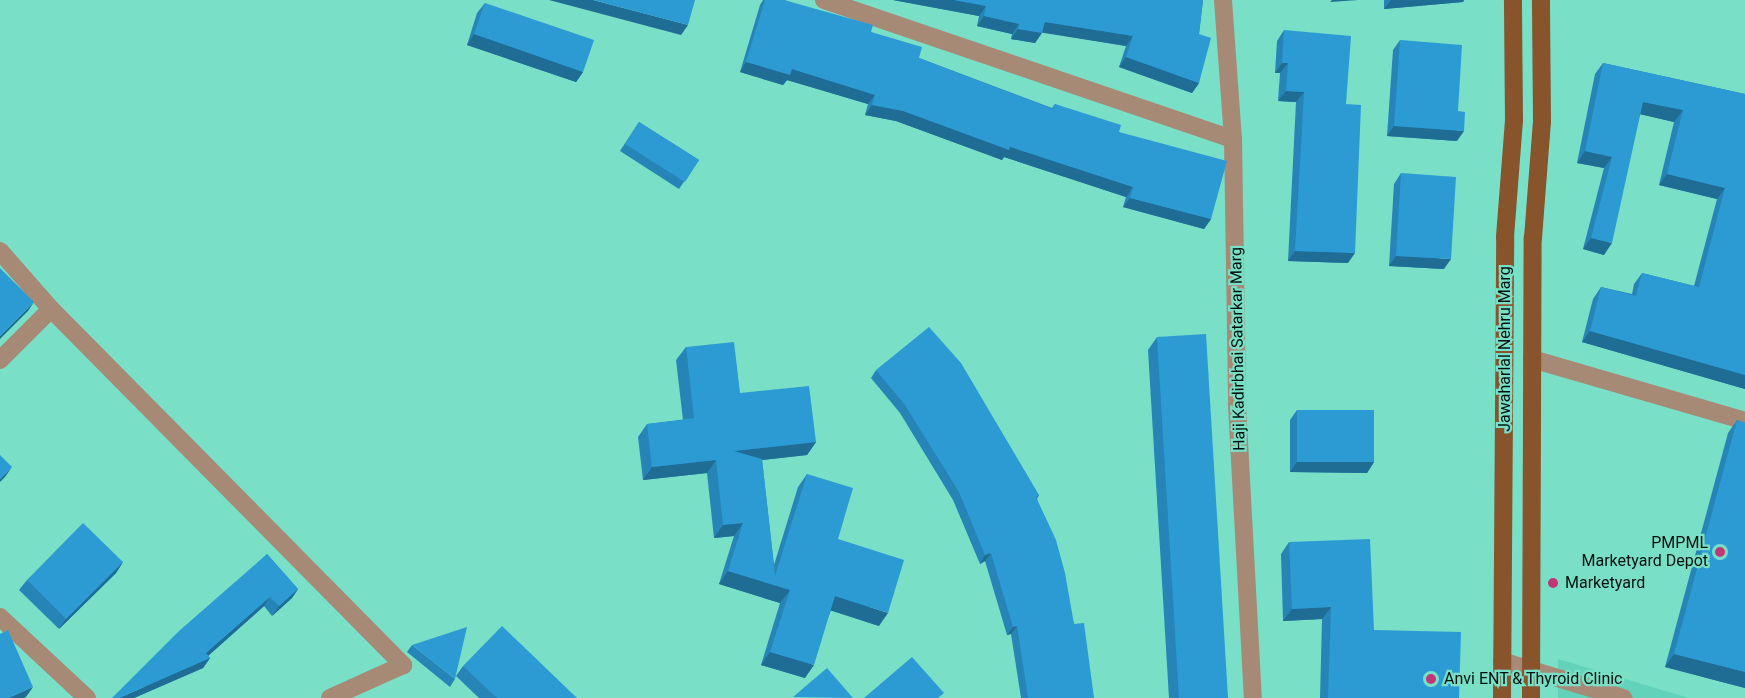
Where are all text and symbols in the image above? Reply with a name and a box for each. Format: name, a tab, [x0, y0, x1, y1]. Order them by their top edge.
street label: Haji Kadirbhai Satarkar Marg	[1227, 247, 1249, 451]
street label: Jawaharlal Nehru Marg	[1495, 266, 1515, 432]
place label: PMPML Marketyard Depot	[1581, 533, 1708, 571]
marker: PMPML Marketyard Depot	[1713, 545, 1727, 559]
place label: Marketyard	[1565, 573, 1645, 593]
marker: Marketyard	[1546, 576, 1560, 590]
place label: Anvi ENT & Thyroid Clinic	[1444, 669, 1623, 689]
marker: Anvi ENT & Thyroid Clinic	[1422, 670, 1440, 688]

